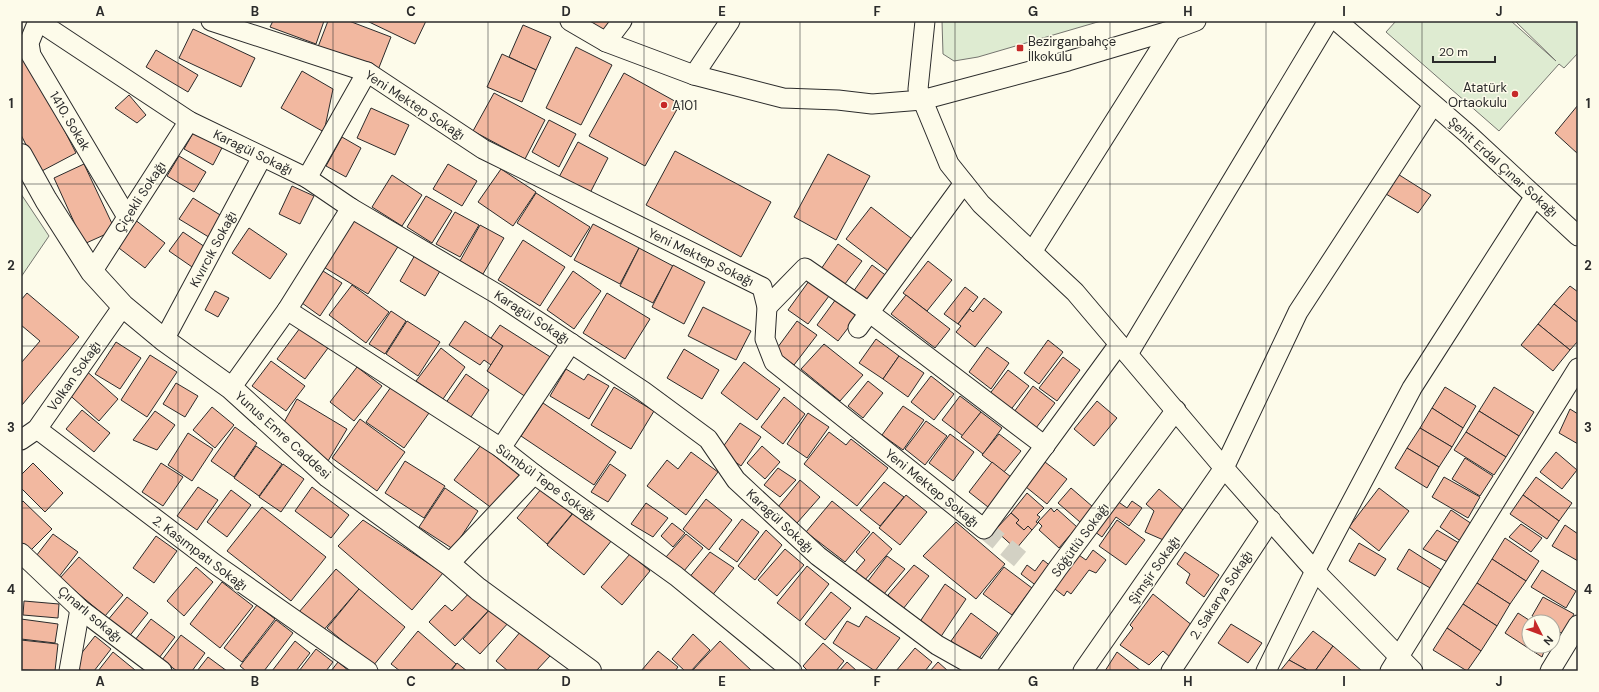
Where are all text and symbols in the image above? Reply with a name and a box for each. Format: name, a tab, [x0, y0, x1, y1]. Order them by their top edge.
text: A	[95, 3, 105, 20]
text: B	[251, 3, 259, 20]
text: C	[406, 3, 416, 20]
text: D	[561, 3, 571, 20]
text: E	[718, 3, 726, 20]
text: F	[873, 3, 881, 20]
text: G	[1028, 3, 1038, 20]
text: H	[1183, 3, 1193, 20]
text: I	[1342, 3, 1346, 20]
text: J	[1495, 3, 1503, 20]
place label: Bezirganbahçe İlkokulu	[1028, 33, 1116, 65]
scale bar	[1433, 38, 1495, 64]
marker: Bezirganbahçe İlkokulu	[1015, 43, 1025, 53]
text: 20 m	[1439, 44, 1468, 60]
street label: Yeni Mektep Sokağı	[362, 66, 468, 144]
place label: Atatürk Ortaokulu	[1448, 79, 1507, 111]
street label: 1410. Sokak	[46, 88, 94, 154]
marker: Atatürk Ortaokulu	[1510, 89, 1520, 99]
text: 1	[9, 95, 13, 112]
text: 1	[1586, 95, 1590, 112]
place label: A101	[672, 97, 697, 114]
marker: A101	[659, 100, 669, 110]
street label: Şehit Erdal Çınar Sokağı	[1445, 113, 1561, 221]
street label: Karagül Sokağı	[210, 125, 296, 179]
street label: Çiçekli Sokağı	[110, 158, 170, 236]
street label: Kıvırcık Sokağı	[186, 208, 240, 290]
street label: Yeni Mektep Sokağı	[645, 224, 757, 290]
text: 2	[7, 257, 15, 274]
text: 2	[1584, 257, 1592, 274]
street label: Karagül Sokağı	[491, 286, 573, 348]
street label: Volkan Sokağı	[44, 338, 104, 414]
street label: Yunus Emre Caddesi	[231, 387, 335, 483]
text: 3	[7, 419, 15, 436]
text: 3	[1584, 419, 1592, 436]
street label: Sümbül Tepe Sokağı	[492, 440, 600, 524]
street label: Yeni Mektep Sokağı	[882, 445, 982, 531]
street label: Karagül Sokağı	[743, 485, 817, 557]
street label: Söğütlü Sokağı	[1047, 500, 1113, 580]
street label: 2. Kasımpatı Sokağı	[149, 512, 251, 594]
street label: Şimşir Sokağı	[1124, 533, 1184, 607]
street label: 2. Sakarya Sokağı	[1186, 547, 1256, 643]
text: 4	[7, 581, 15, 598]
text: 4	[1584, 581, 1592, 598]
street label: Çınarlı sokağı	[54, 582, 126, 646]
north arrow	[1521, 614, 1561, 654]
text: N	[1541, 633, 1556, 648]
text: A	[95, 673, 105, 690]
text: B	[251, 673, 259, 690]
text: C	[406, 673, 416, 690]
text: D	[561, 673, 571, 690]
text: E	[718, 673, 726, 690]
text: F	[873, 673, 881, 690]
text: G	[1028, 673, 1038, 690]
text: H	[1183, 673, 1193, 690]
text: I	[1342, 673, 1346, 690]
text: J	[1495, 673, 1503, 690]

